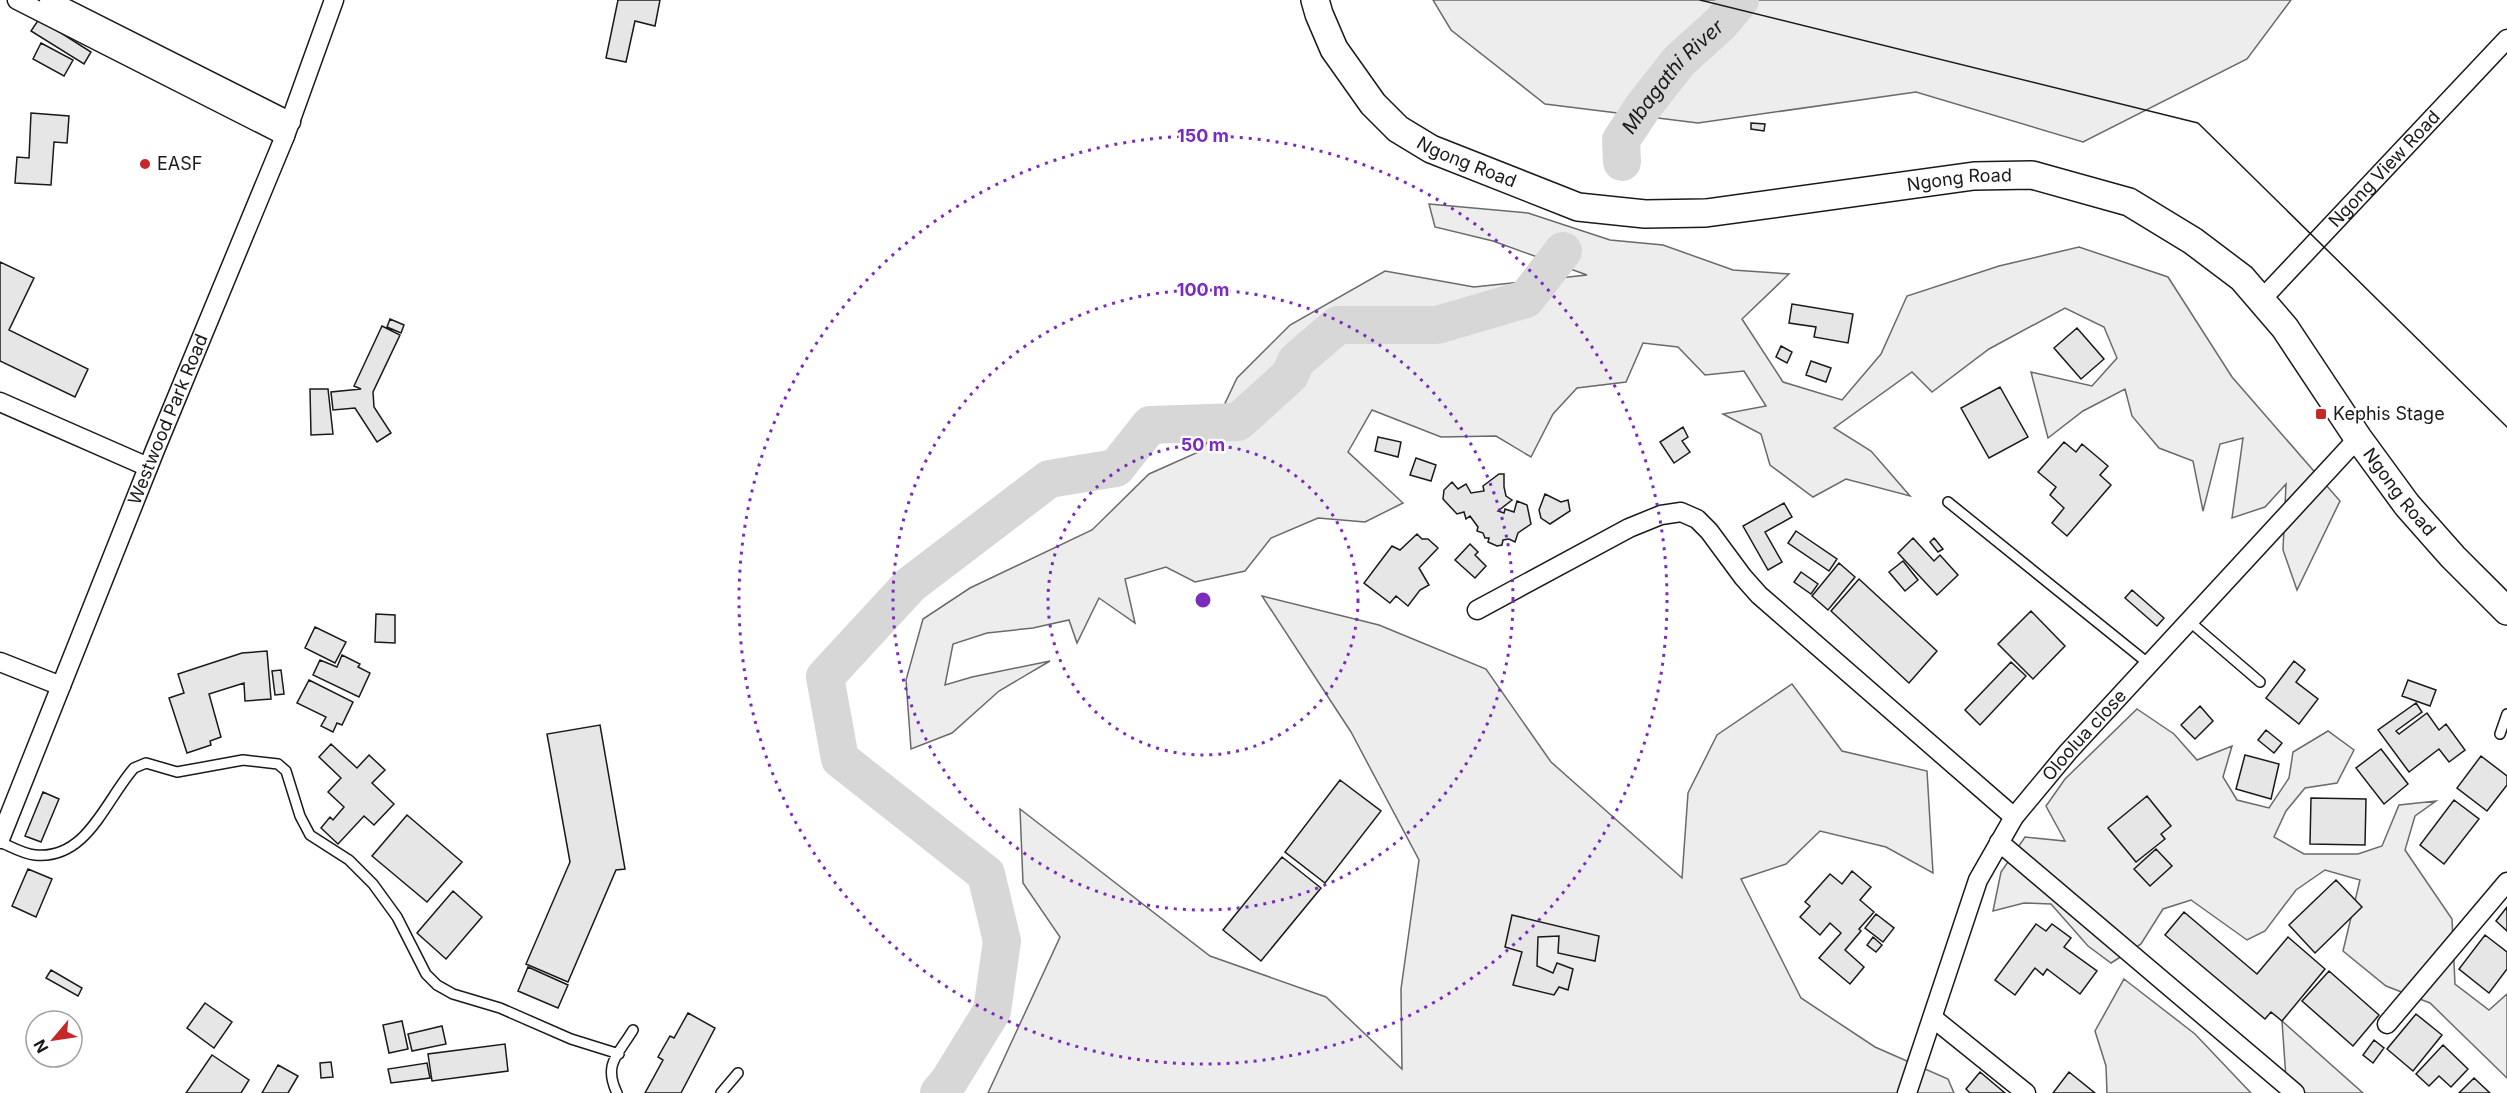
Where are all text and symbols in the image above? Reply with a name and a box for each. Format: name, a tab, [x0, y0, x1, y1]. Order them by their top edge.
water label: Mbagathi River	[1617, 14, 1729, 138]
street label: Ngong View Road	[2324, 106, 2444, 231]
text: 150 m	[1177, 125, 1229, 146]
street label: Ngong Road	[1413, 132, 1519, 192]
place label: EASF	[157, 153, 202, 174]
marker: EASF	[138, 157, 152, 171]
street label: Ngong Road	[1905, 164, 2012, 195]
text: 100 m	[1177, 279, 1229, 300]
street label: Westwood Park Road	[123, 331, 212, 507]
place label: Kephis Stage	[2333, 403, 2445, 424]
marker: Kephis Stage	[2314, 407, 2328, 421]
text: 50 m	[1181, 434, 1225, 455]
street label: Ngong Road	[2359, 444, 2440, 540]
centre of rings	[1193, 590, 1213, 610]
street label: Oloolua close	[2038, 685, 2130, 785]
north arrow	[24, 1009, 84, 1069]
text: N	[29, 1036, 53, 1056]

